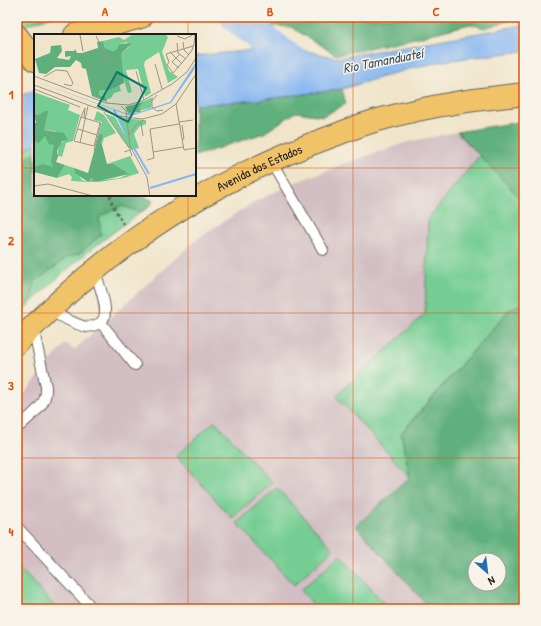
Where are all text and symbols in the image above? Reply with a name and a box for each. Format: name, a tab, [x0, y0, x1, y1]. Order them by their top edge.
text: A	[102, 2, 109, 20]
text: B	[267, 2, 274, 20]
text: C	[432, 2, 440, 20]
inset map	[34, 34, 196, 196]
water label: Rio Tamanduateí	[341, 43, 427, 77]
text: 1	[9, 85, 14, 103]
street label: Avenida dos Estados	[213, 140, 305, 196]
text: 2	[8, 231, 15, 249]
text: 3	[8, 376, 14, 394]
text: 4	[9, 522, 14, 540]
north arrow	[467, 552, 507, 592]
text: N	[486, 573, 498, 588]

